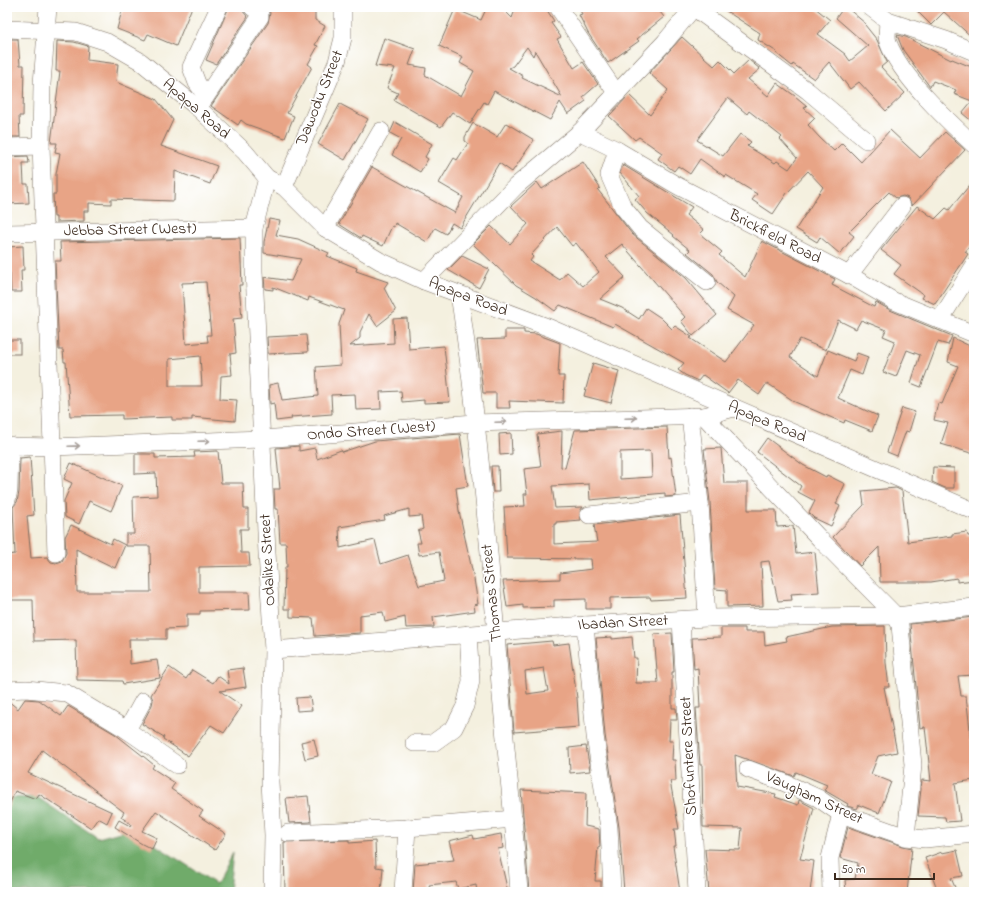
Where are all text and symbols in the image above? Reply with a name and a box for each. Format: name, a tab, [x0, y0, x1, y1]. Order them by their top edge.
street label: Dawodu Street	[289, 46, 350, 150]
street label: Apapa Road	[157, 73, 235, 145]
street label: Brickfield Road	[724, 203, 825, 271]
street label: Jebba Street (West)	[63, 217, 197, 243]
street label: Apapa Road	[425, 271, 511, 323]
street label: Apapa Road	[724, 395, 810, 449]
one-way arrow	[624, 414, 637, 421]
street label: Ondo Street (West)	[306, 415, 436, 447]
one-way arrow	[494, 418, 507, 426]
one-way arrow	[197, 437, 210, 445]
one-way arrow	[67, 442, 80, 450]
street label: Odalike Street	[254, 513, 282, 607]
street label: Thomas Street	[475, 542, 509, 643]
street label: Ibadan Street	[577, 609, 670, 637]
street label: Shofuntere Street	[674, 695, 704, 816]
street label: Vaugham Street	[761, 765, 867, 831]
scale bar	[835, 855, 934, 881]
text: 50 m	[841, 861, 865, 879]

